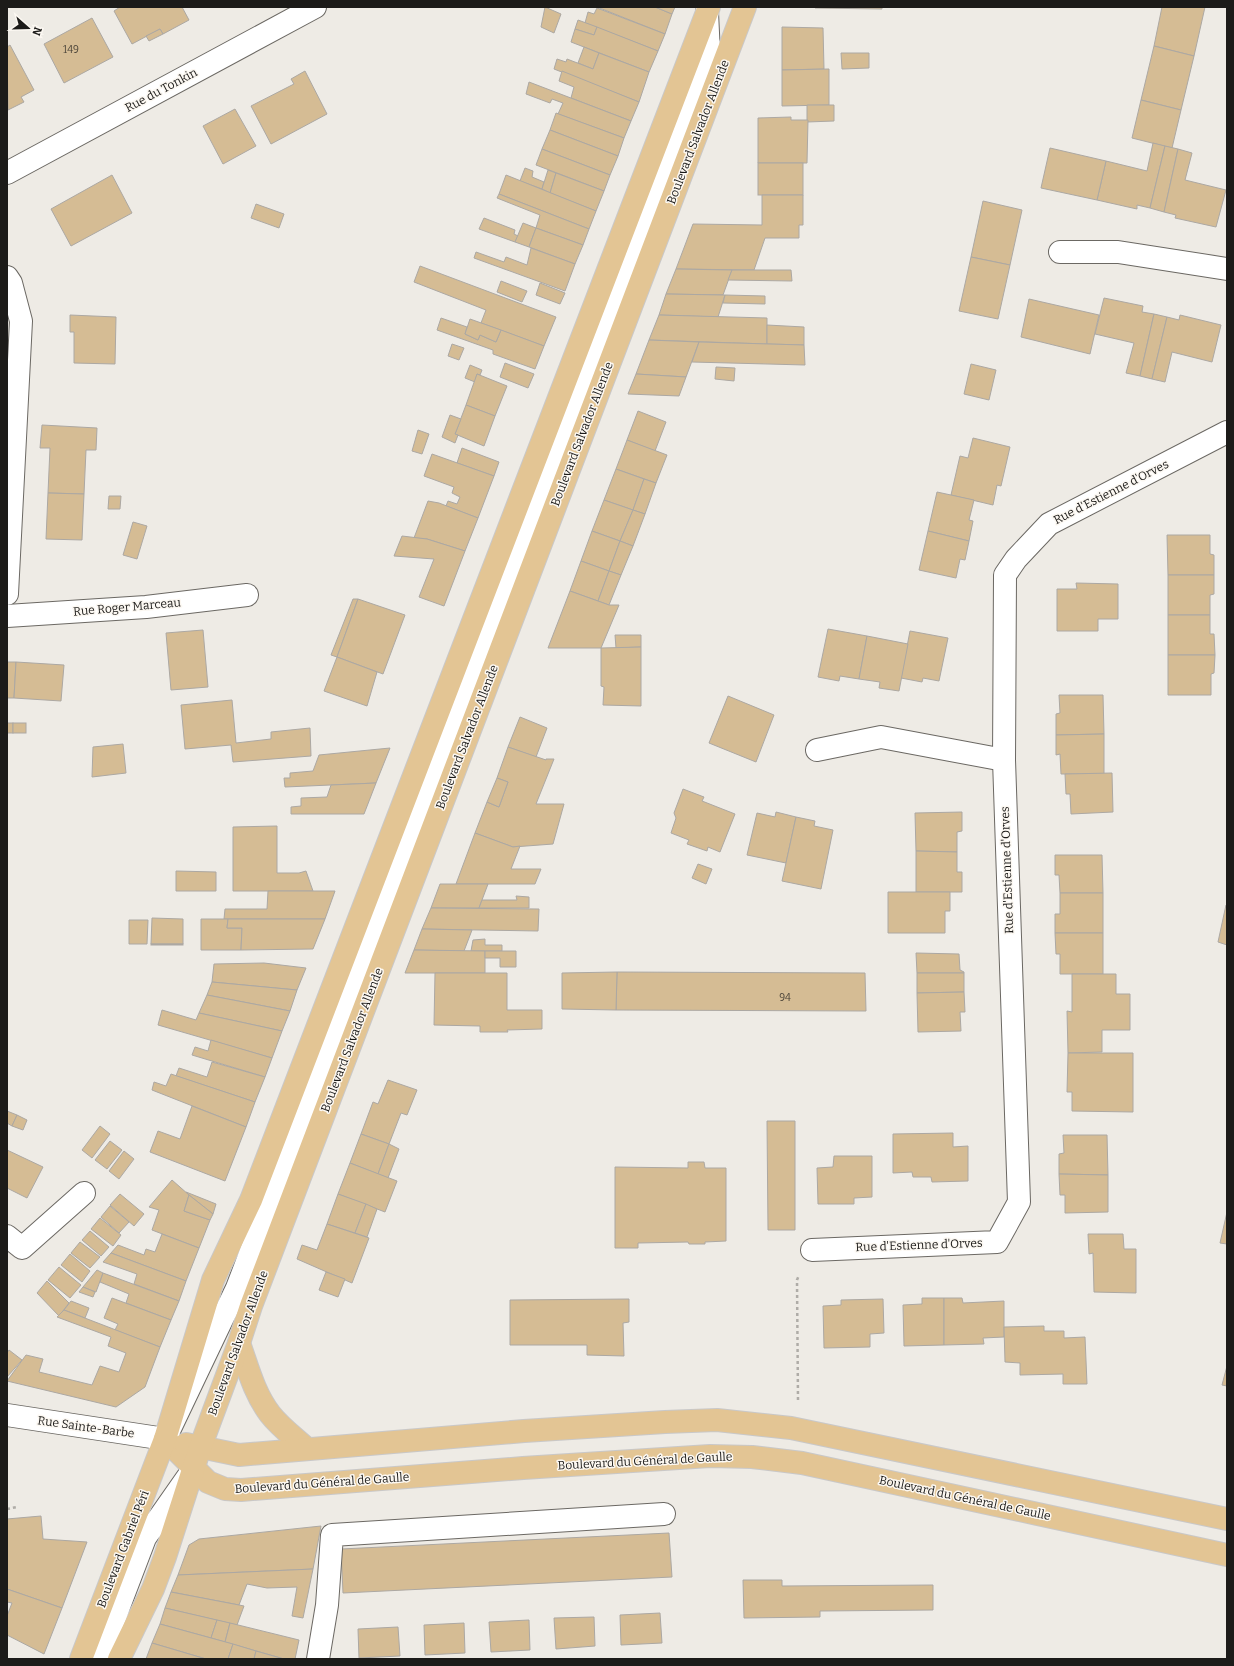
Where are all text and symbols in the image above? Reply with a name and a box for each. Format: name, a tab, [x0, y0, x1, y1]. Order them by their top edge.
north arrow	[8, 8, 48, 48]
text: N	[29, 25, 44, 38]
house number: 149	[63, 44, 79, 56]
street label: Boulevard Salvador Allende	[664, 58, 732, 206]
street label: Rue du Tonkin	[123, 65, 200, 115]
street label: Boulevard Salvador Allende	[548, 360, 616, 508]
street label: Rue d'Estienne d'Orves	[1051, 457, 1171, 527]
street label: Rue Roger Marceau	[73, 595, 182, 619]
street label: Boulevard Salvador Allende	[433, 663, 501, 811]
street label: Rue d'Estienne d'Orves	[998, 806, 1016, 934]
street label: Boulevard Salvador Allende	[318, 966, 386, 1114]
house number: 94	[779, 992, 791, 1004]
street label: Rue d'Estienne d'Orves	[855, 1236, 983, 1254]
street label: Boulevard Salvador Allende	[205, 1269, 271, 1417]
street label: Rue Sainte-Barbe	[37, 1413, 135, 1441]
street label: Boulevard du Général de Gaulle	[557, 1449, 733, 1473]
street label: Boulevard du Général de Gaulle	[234, 1470, 410, 1496]
street label: Boulevard du Général de Gaulle	[878, 1473, 1052, 1523]
street label: Boulevard Gabriel Péri	[94, 1488, 152, 1610]

